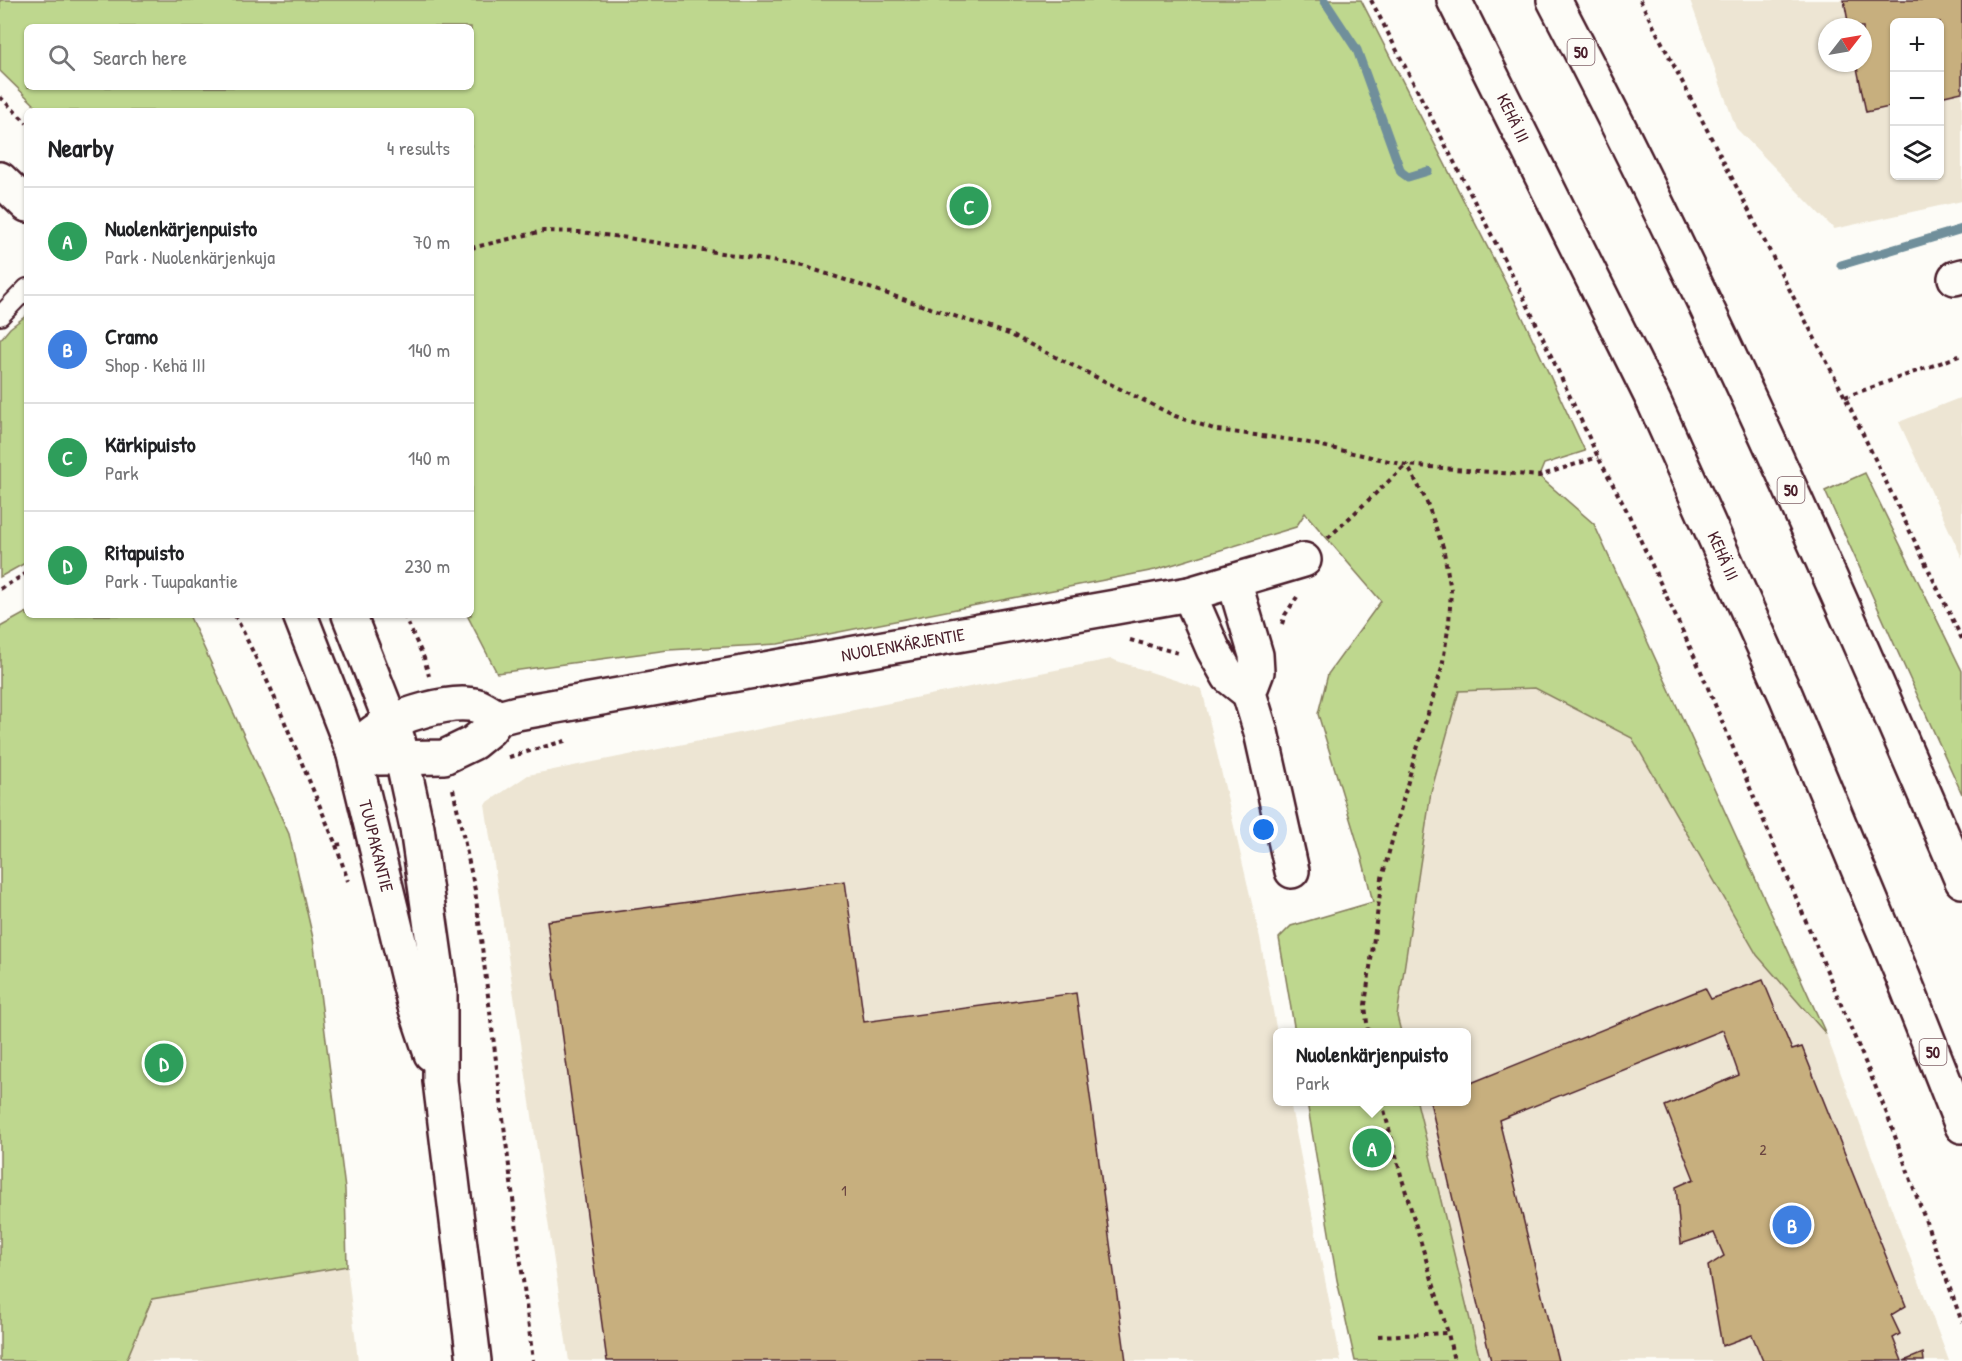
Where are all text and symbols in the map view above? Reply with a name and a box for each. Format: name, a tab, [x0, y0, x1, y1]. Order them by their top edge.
north arrow	[1818, 18, 1872, 72]
map controls	[1890, 18, 1944, 180]
button: +	[1890, 18, 1944, 72]
search box	[24, 24, 474, 90]
road number: 50	[1568, 39, 1594, 65]
icon: search	[45, 41, 78, 74]
text: Search here	[93, 42, 187, 72]
button: −	[1890, 72, 1944, 126]
street label: KEHÄ III	[1491, 89, 1536, 146]
button: layers	[1890, 126, 1944, 180]
text: Nearby	[48, 130, 114, 165]
text: 4 results	[387, 134, 450, 161]
pin: C	[950, 184, 988, 228]
text: Nuolenkärjenpuisto	[105, 213, 257, 243]
text: A	[63, 228, 72, 255]
text: 70 m	[413, 228, 450, 255]
text: Park · Nuolenkärjenkuja	[105, 243, 275, 270]
text: Cramo	[105, 321, 158, 351]
text: B	[62, 336, 73, 363]
text: 140 m	[408, 336, 450, 363]
text: Shop · Kehä III	[105, 351, 206, 378]
text: Kärkipuisto	[105, 429, 196, 459]
text: C	[62, 444, 73, 471]
text: 140 m	[408, 444, 450, 471]
text: Park	[105, 459, 138, 486]
road number: 50	[1778, 477, 1804, 503]
street label: KEHÄ III	[1702, 527, 1745, 584]
text: Ritapuisto	[105, 537, 184, 567]
text: D	[63, 552, 72, 579]
text: 230 m	[405, 552, 450, 579]
text: Park · Tuupakantie	[105, 567, 238, 594]
street label: NUOLENKÄRJENTIE	[839, 621, 967, 668]
street label: TUUPAKANTIE	[353, 797, 400, 895]
your location	[1249, 815, 1278, 844]
popup	[1273, 1028, 1471, 1106]
text: Nuolenkärjenpuisto	[1296, 1039, 1448, 1069]
road number: 50	[1920, 1039, 1946, 1065]
pin: D	[144, 1040, 184, 1086]
text: Park	[1296, 1069, 1329, 1096]
pin: A	[1352, 1126, 1392, 1170]
house number: 2	[1759, 1139, 1767, 1160]
house number: 1	[841, 1180, 847, 1201]
pin: B	[1772, 1202, 1812, 1248]

